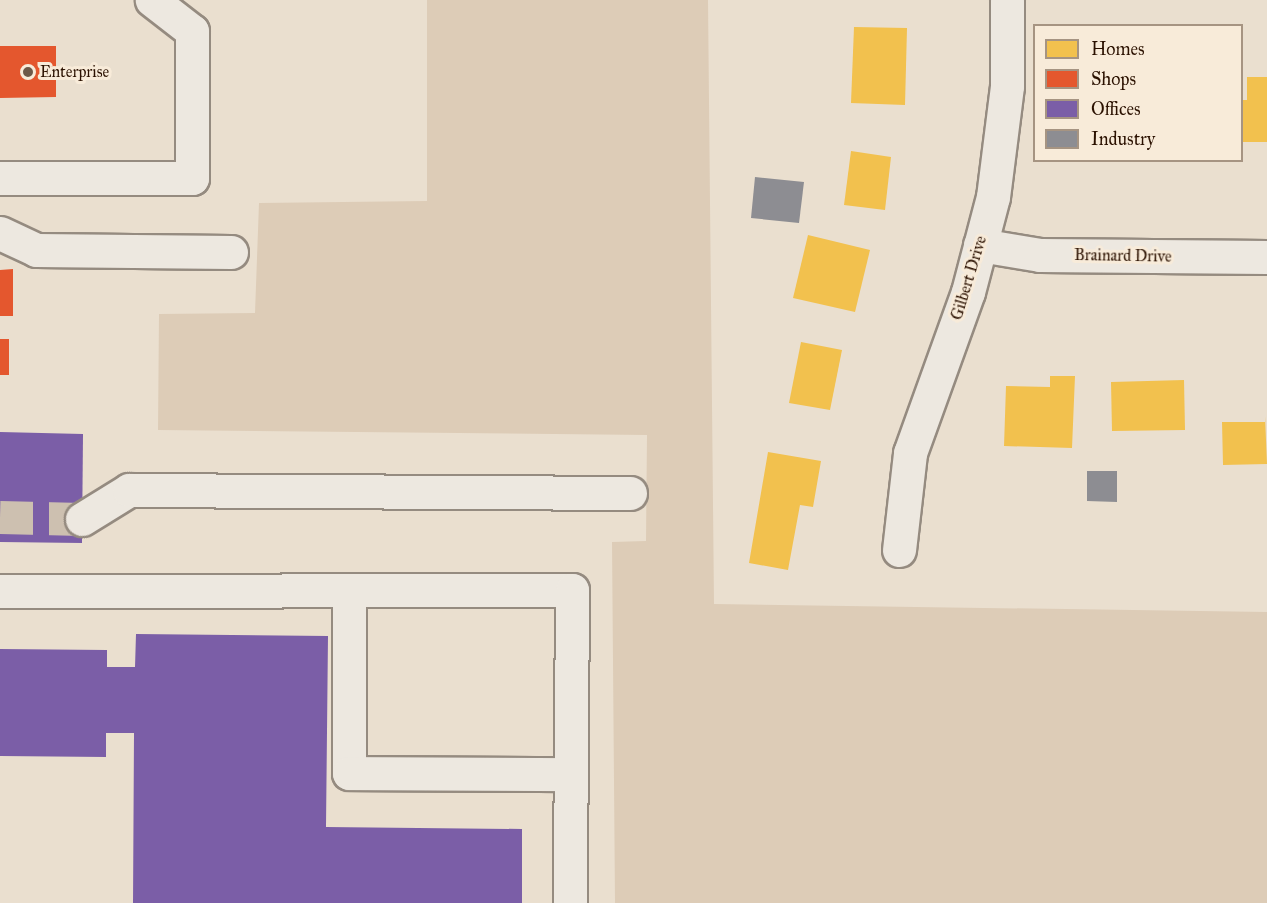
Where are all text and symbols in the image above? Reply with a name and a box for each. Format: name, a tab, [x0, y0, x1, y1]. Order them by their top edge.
legend	[1033, 24, 1243, 162]
text: Homes	[1091, 38, 1145, 60]
place label: Enterprise	[40, 62, 109, 82]
marker: Enterprise	[21, 65, 35, 79]
text: Shops	[1091, 68, 1136, 90]
text: Offices	[1091, 98, 1141, 120]
text: Industry	[1091, 128, 1155, 150]
street label: Gilbert Drive	[947, 234, 991, 322]
street label: Brainard Drive	[1074, 246, 1172, 266]

